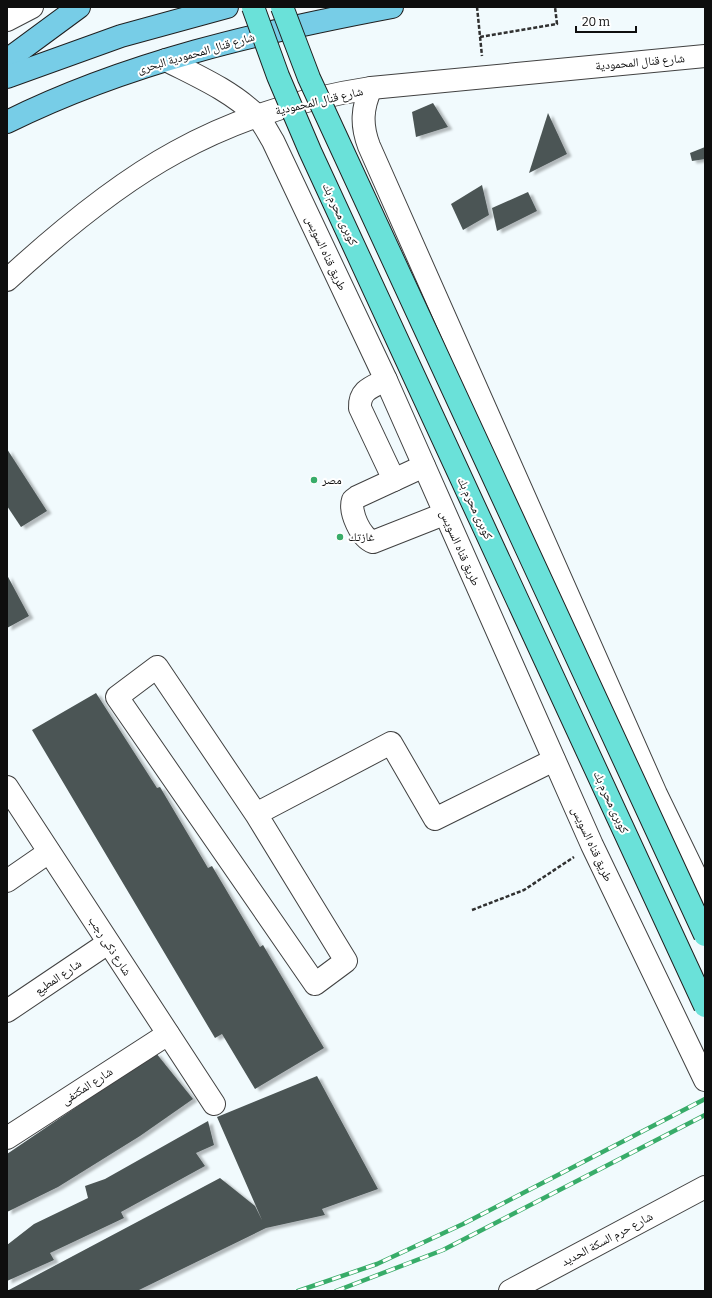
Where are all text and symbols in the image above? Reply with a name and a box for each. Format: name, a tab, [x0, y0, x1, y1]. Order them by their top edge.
scale bar	[576, 8, 636, 34]
text: 20 m	[582, 15, 611, 29]
street label: شارع قنال المحمودية البحرى	[136, 30, 257, 77]
street label: شارع قنال المحمودية	[595, 51, 686, 74]
street label: شارع قنال المحمودية	[274, 84, 365, 119]
street label: كوبرى محرم بك	[319, 181, 361, 248]
street label: طريق قناه السويس	[302, 213, 350, 293]
place label: مصر	[321, 473, 342, 487]
marker: مصر	[309, 475, 319, 485]
street label: كوبرى محرم بك	[454, 475, 496, 542]
street label: طريق قناه السويس	[437, 508, 483, 588]
place label: غازتك	[348, 530, 375, 544]
marker: غازتك	[335, 532, 345, 542]
street label: كوبرى محرم بك	[590, 769, 632, 836]
street label: طريق قناه السويس	[568, 804, 616, 884]
street label: شارع ذكى رجب	[85, 914, 134, 979]
street label: شارع المطيع	[32, 956, 85, 998]
street label: شارع المكتفى	[59, 1064, 116, 1109]
street label: شارع حرم السكة الحديد	[559, 1209, 656, 1270]

